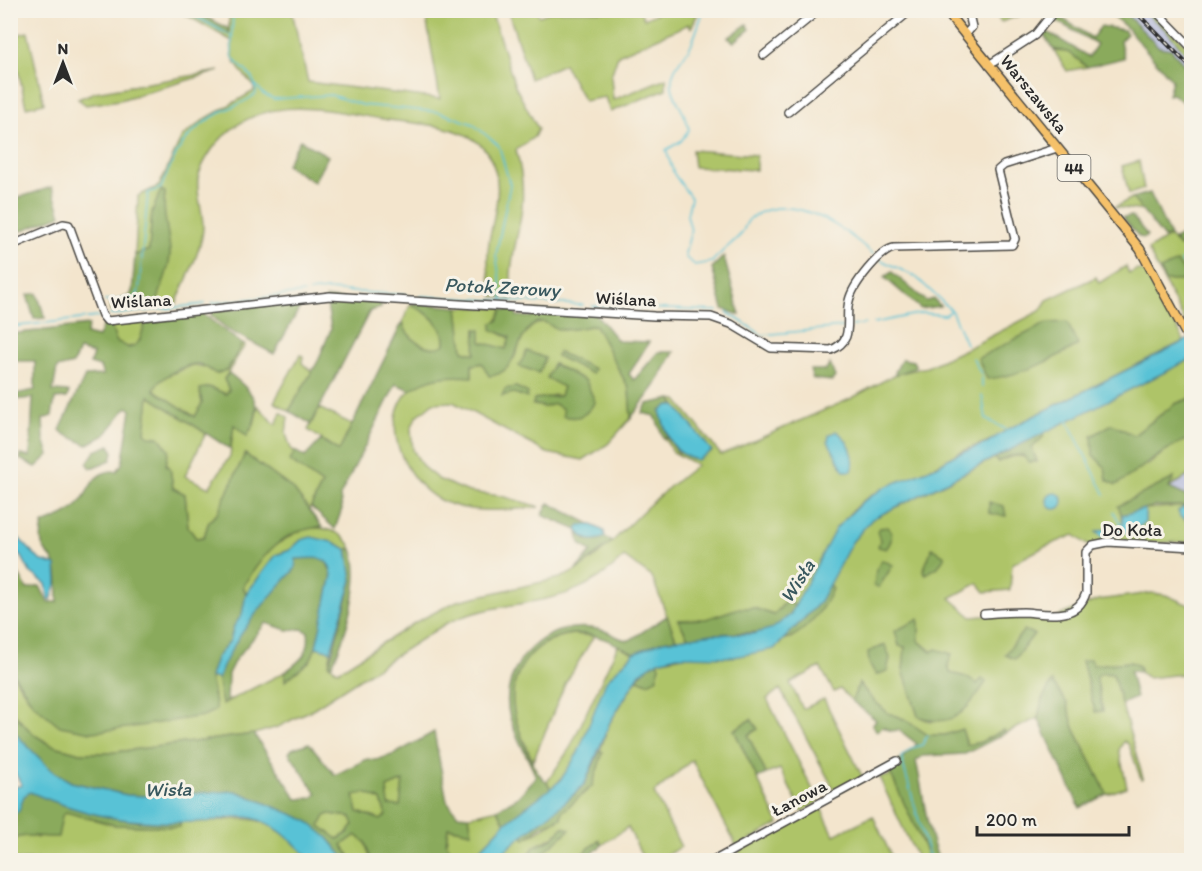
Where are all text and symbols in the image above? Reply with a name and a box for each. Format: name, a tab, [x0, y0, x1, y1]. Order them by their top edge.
north arrow	[33, 33, 93, 93]
text: N	[58, 39, 68, 58]
street label: Warszawska	[995, 50, 1073, 139]
road number: 44	[1058, 155, 1090, 181]
water label: Potok Zerowy	[444, 272, 563, 302]
street label: Wiślana	[595, 286, 658, 312]
street label: Wiślana	[110, 288, 173, 314]
street label: Do Koła	[1102, 519, 1163, 541]
water label: Wisła	[774, 554, 820, 607]
street label: Łanowa	[767, 774, 831, 822]
water label: Wisła	[144, 777, 193, 801]
scale bar	[977, 799, 1128, 837]
text: 200 m	[986, 809, 1037, 831]

